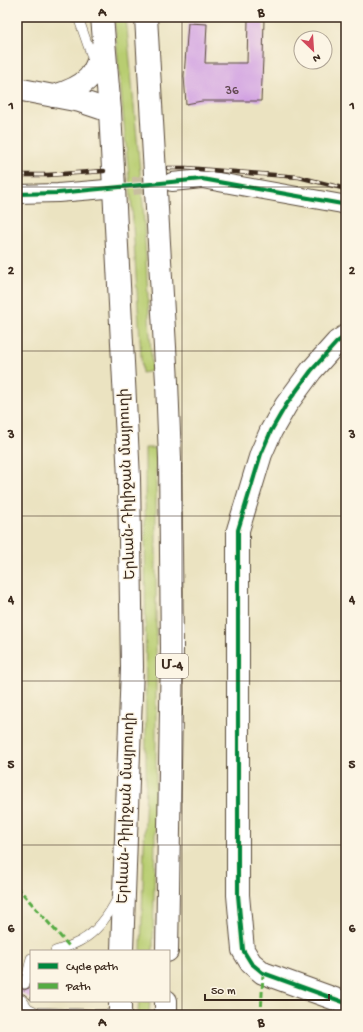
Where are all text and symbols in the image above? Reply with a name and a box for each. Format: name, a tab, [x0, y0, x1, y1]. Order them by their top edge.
text: A	[97, 6, 107, 21]
text: B	[257, 6, 266, 21]
north arrow	[293, 30, 333, 70]
text: N	[311, 50, 322, 64]
house number: 36	[224, 84, 239, 99]
text: 1	[7, 99, 14, 114]
text: 1	[348, 99, 355, 114]
text: 2	[8, 264, 15, 279]
text: 2	[349, 264, 356, 279]
street label: Երևան-Դիլիջան մայրուղի	[115, 388, 140, 580]
text: 3	[7, 428, 15, 443]
text: 3	[348, 428, 356, 443]
text: 4	[7, 593, 15, 608]
text: 4	[348, 593, 356, 608]
road number: Մ-4	[156, 654, 188, 678]
street label: Երևան-Դիլիջան մայրուղի	[114, 712, 139, 904]
text: 5	[8, 758, 15, 773]
text: 5	[349, 758, 356, 773]
text: 6	[8, 922, 15, 937]
text: 6	[349, 922, 356, 937]
legend	[30, 950, 170, 1002]
text: Cycle path	[66, 961, 119, 975]
scale bar	[205, 976, 329, 1002]
text: Path	[65, 981, 91, 995]
text: 50 m	[211, 985, 236, 999]
text: A	[97, 1016, 107, 1031]
text: B	[257, 1016, 266, 1031]

